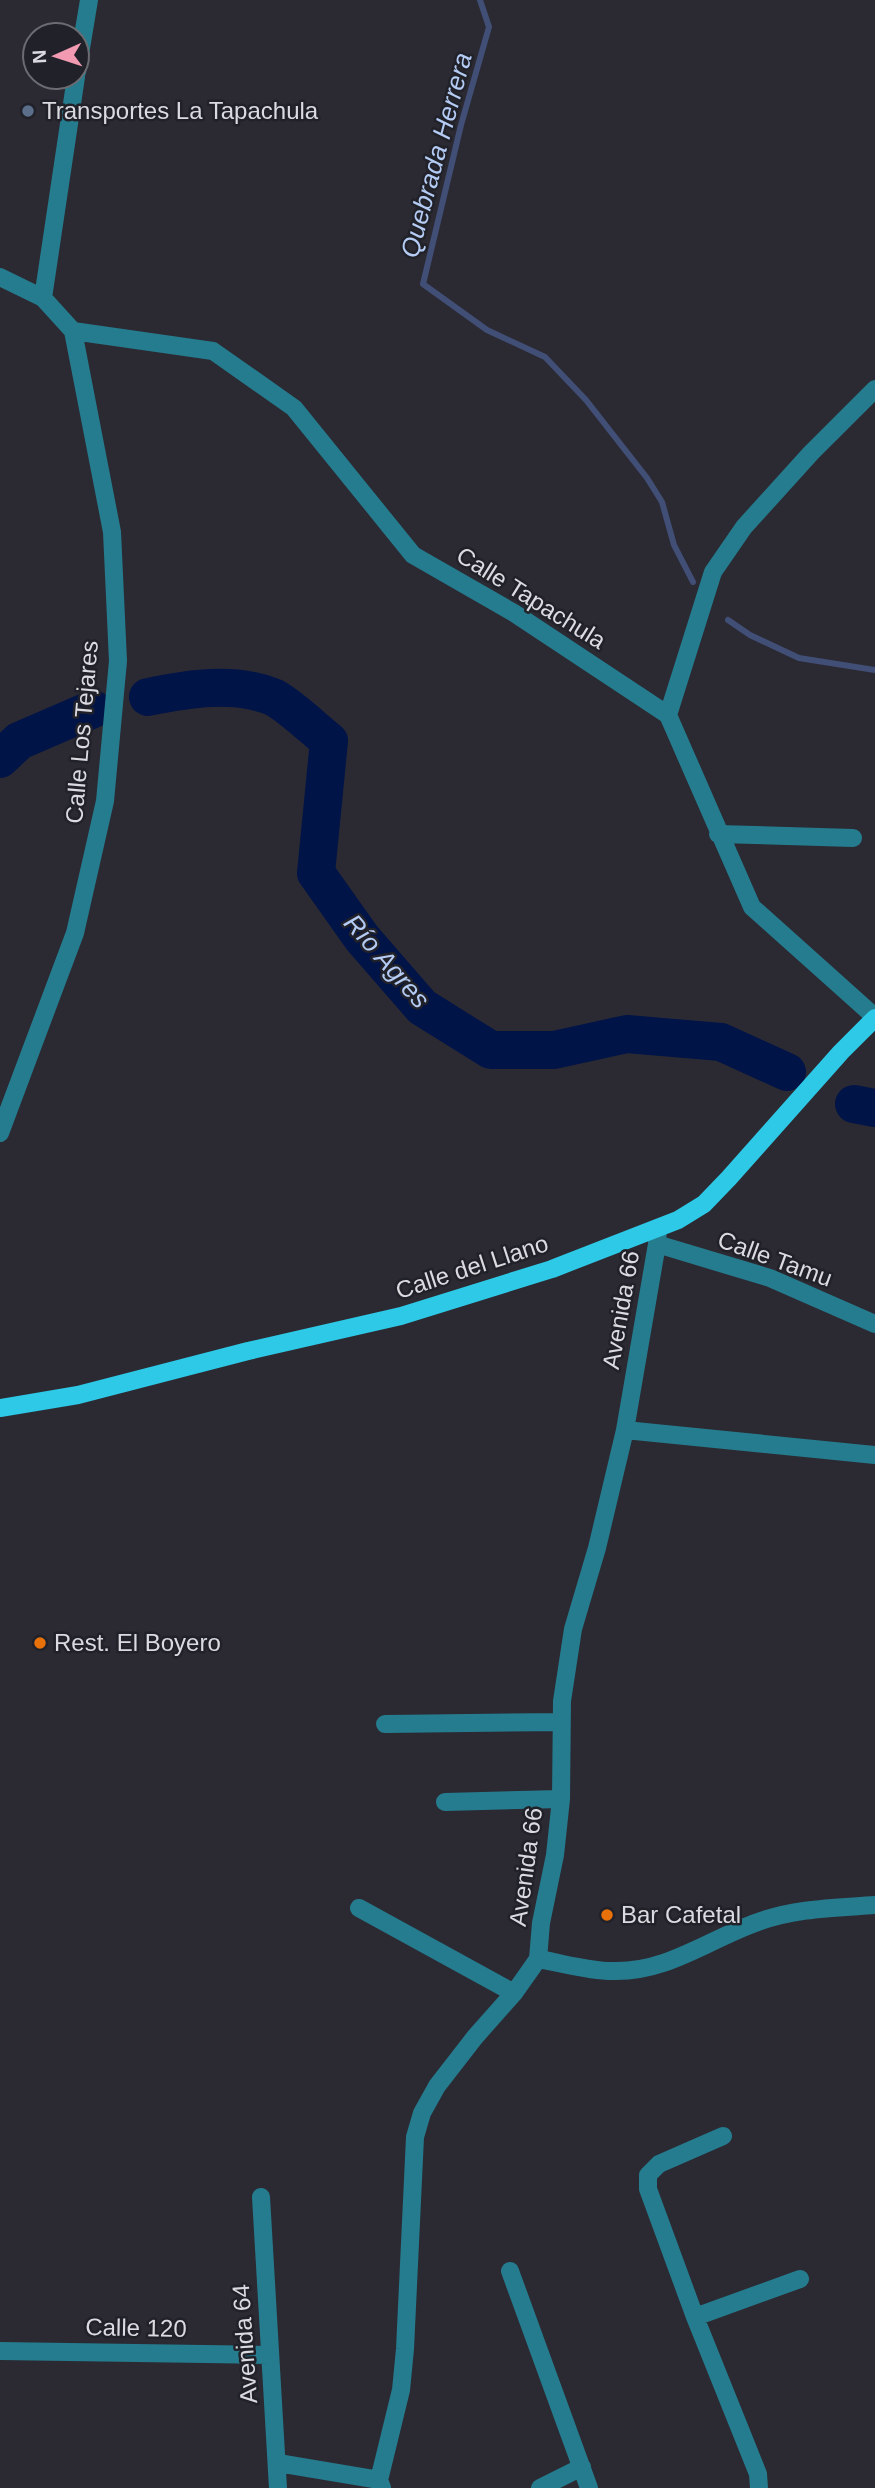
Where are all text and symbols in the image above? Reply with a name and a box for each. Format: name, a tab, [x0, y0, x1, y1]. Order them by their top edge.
north arrow	[21, 21, 91, 91]
text: N	[29, 49, 50, 64]
water label: Quebrada Herrera	[394, 49, 478, 261]
place label: Transportes La Tapachula	[42, 97, 319, 124]
marker: Transportes La Tapachula	[20, 103, 36, 119]
street label: Calle Tapachula	[452, 541, 611, 655]
street label: Calle Los Tejares	[60, 639, 103, 825]
water label: Río Agres	[338, 908, 436, 1014]
street label: Calle Tamu	[714, 1225, 836, 1292]
street label: Calle del Llano	[392, 1229, 552, 1304]
street label: Avenida 66	[597, 1249, 644, 1371]
place label: Rest. El Boyero	[54, 1629, 221, 1656]
marker: Rest. El Boyero	[32, 1635, 48, 1651]
street label: Avenida 66	[504, 1806, 547, 1928]
place label: Bar Cafetal	[621, 1901, 741, 1928]
marker: Bar Cafetal	[599, 1907, 615, 1923]
street label: Avenida 64	[227, 2283, 262, 2405]
street label: Calle 120	[85, 2313, 187, 2342]

